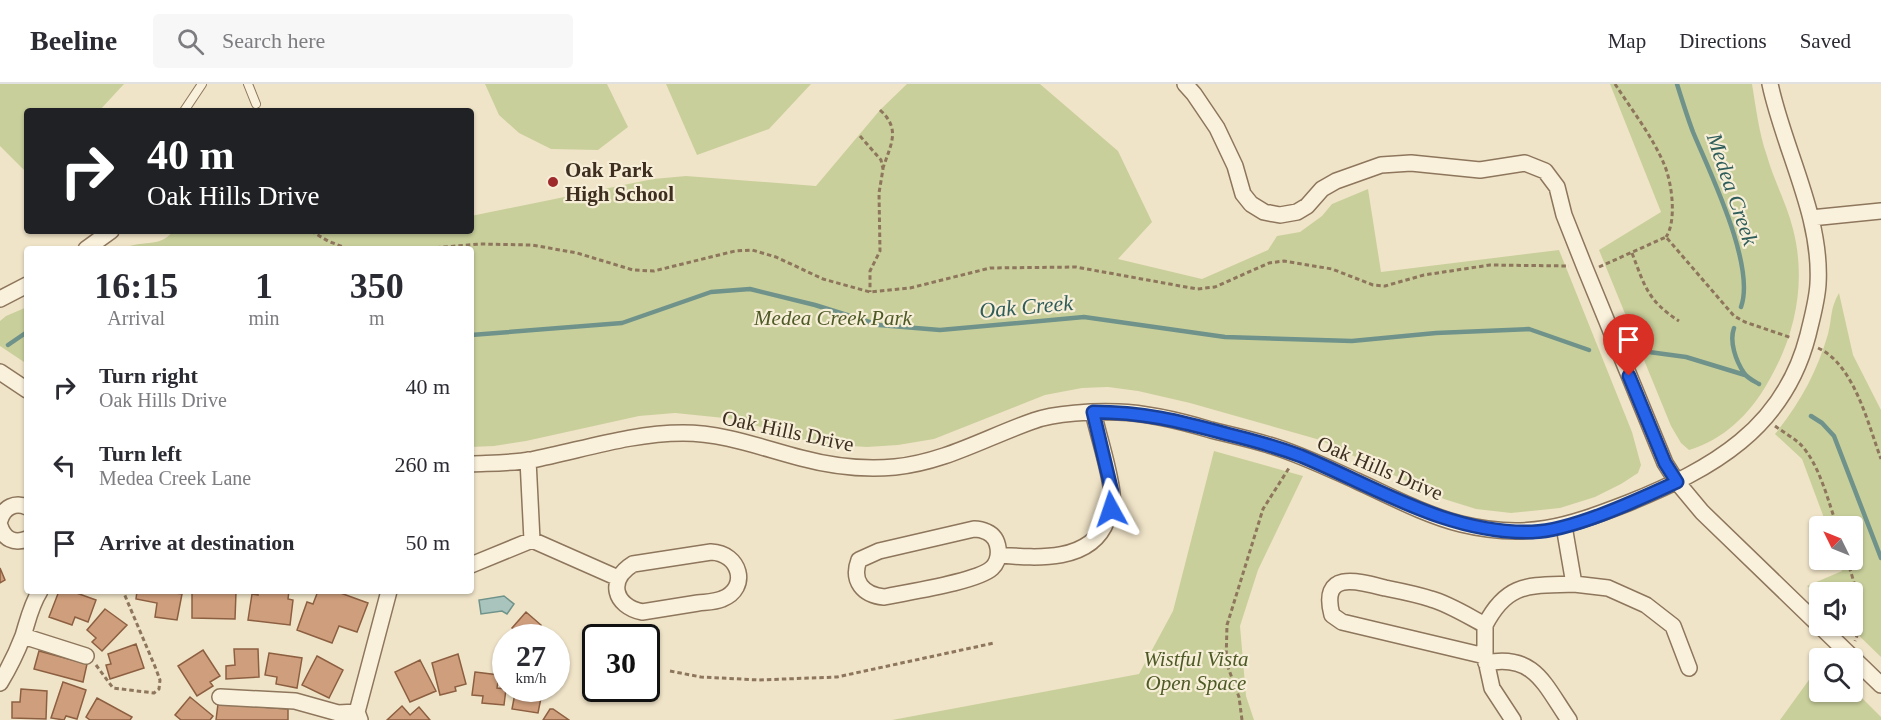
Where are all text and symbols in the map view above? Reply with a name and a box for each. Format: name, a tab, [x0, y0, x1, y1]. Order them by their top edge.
search box	[153, 14, 573, 68]
text: Beeline	[30, 25, 117, 56]
icon: search	[174, 25, 207, 58]
text: Search here	[222, 28, 325, 53]
text: Map	[1608, 29, 1646, 53]
text: Directions	[1679, 29, 1767, 53]
text: Saved	[1800, 29, 1851, 53]
water label: Medea Creek	[1701, 129, 1764, 250]
icon: right	[48, 132, 126, 210]
text: 40 m	[147, 132, 235, 178]
place label: Oak Park High School	[565, 158, 674, 206]
marker: Oak Park High School	[546, 175, 560, 189]
text: Oak Hills Drive	[147, 181, 319, 211]
text: 16:15	[94, 266, 178, 306]
text: 1	[255, 266, 273, 306]
text: 350	[350, 266, 404, 306]
water label: Oak Creek	[978, 290, 1075, 323]
park label: Medea Creek Park	[753, 306, 913, 330]
text: Arrival	[107, 307, 165, 329]
text: min	[248, 307, 280, 329]
text: m	[369, 307, 385, 329]
pin	[1603, 314, 1654, 376]
icon: arrive	[1612, 323, 1645, 356]
text: Turn right	[99, 363, 198, 388]
icon: right	[48, 371, 81, 404]
text: 40 m	[405, 374, 450, 399]
text: Oak Hills Drive	[99, 389, 227, 411]
street label: Oak Hills Drive	[720, 405, 856, 457]
street label: Oak Hills Drive	[1314, 431, 1446, 505]
text: Turn left	[99, 441, 182, 466]
icon: left	[48, 449, 81, 482]
text: 260 m	[394, 452, 450, 477]
text: Medea Creek Lane	[99, 467, 251, 489]
position arrow	[1079, 477, 1143, 541]
north arrow	[1809, 516, 1863, 570]
map controls	[1809, 516, 1863, 702]
icon: arrive	[48, 527, 81, 560]
text: Arrive at destination	[99, 530, 295, 555]
text: 50 m	[405, 530, 450, 555]
button: sound	[1809, 582, 1863, 636]
speed limit sign: 30	[582, 624, 660, 702]
text: 27	[516, 639, 546, 672]
park label: Wistful Vista Open Space	[1143, 647, 1249, 695]
button: search	[1809, 648, 1863, 702]
text: km/h	[516, 670, 546, 686]

